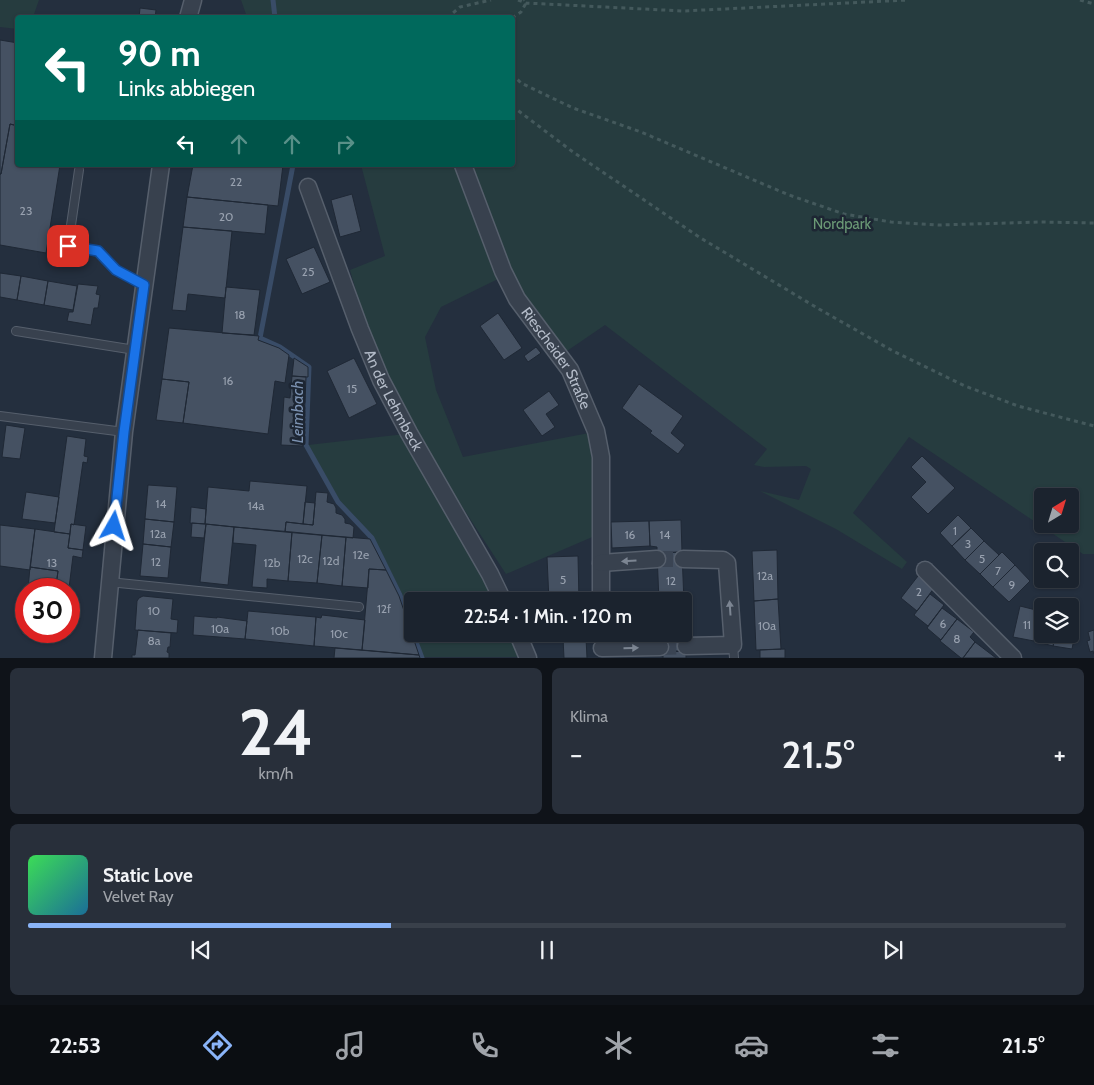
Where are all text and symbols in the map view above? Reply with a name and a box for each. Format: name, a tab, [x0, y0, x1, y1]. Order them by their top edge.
text: 90 m	[118, 32, 201, 75]
icon: left	[35, 35, 100, 100]
text: Links abbiegen	[118, 75, 255, 102]
icon: left	[172, 130, 200, 158]
icon: ahead	[225, 130, 253, 158]
icon: ahead	[278, 130, 306, 158]
icon: right	[331, 130, 359, 158]
house number: 22	[230, 174, 242, 189]
house number: 23	[20, 203, 32, 218]
house number: 20	[219, 209, 233, 224]
park label: Nordpark	[813, 215, 872, 233]
pin	[47, 225, 89, 267]
icon: arrive	[54, 232, 82, 260]
house number: 25	[302, 264, 314, 279]
street label: Riescheider Straße	[517, 304, 595, 412]
house number: 18	[234, 307, 246, 322]
street label: An der Lehmbeck	[361, 347, 427, 454]
house number: 16	[223, 373, 234, 388]
water label: Leimbach	[288, 381, 307, 443]
house number: 15	[347, 381, 357, 396]
north arrow	[1034, 488, 1079, 532]
map controls	[1034, 488, 1079, 643]
house number: 14	[156, 496, 166, 511]
house number: 14a	[248, 498, 265, 513]
position arrow	[87, 499, 139, 551]
house number: 1	[953, 523, 957, 538]
house number: 12a	[150, 526, 166, 541]
house number: 16	[625, 527, 636, 542]
house number: 14	[660, 527, 670, 542]
house number: 3	[965, 536, 971, 551]
button: search	[1034, 543, 1079, 588]
house number: 12e	[353, 547, 369, 562]
house number: 12c	[297, 551, 313, 566]
house number: 5	[979, 551, 985, 566]
house number: 12d	[323, 553, 339, 568]
house number: 12	[151, 554, 161, 569]
house number: 13	[47, 555, 57, 570]
house number: 12b	[264, 555, 281, 570]
one-way arrow	[621, 557, 637, 565]
house number: 7	[995, 563, 1001, 578]
house number: 12a	[757, 568, 773, 583]
house number: 5	[560, 572, 566, 587]
house number: 12	[666, 573, 676, 588]
house number: 9	[1009, 577, 1016, 592]
speed limit sign: 30	[15, 578, 80, 643]
house number: 2	[916, 584, 922, 599]
button: layers	[1034, 598, 1079, 643]
one-way arrow	[726, 600, 734, 616]
house number: 12f	[377, 601, 391, 616]
house number: 10	[148, 603, 160, 618]
text: 22:54 · 1 Min. · 120 m	[464, 605, 632, 628]
house number: 6	[940, 616, 947, 631]
house number: 11	[1023, 617, 1031, 632]
house number: 10a	[758, 618, 776, 633]
house number: 10a	[211, 621, 229, 636]
house number: 10b	[271, 623, 290, 638]
house number: 10c	[330, 626, 348, 641]
house number: 8	[953, 631, 961, 646]
house number: 8a	[147, 633, 161, 648]
one-way arrow	[623, 644, 639, 652]
text: 24	[239, 692, 313, 771]
text: Klima	[570, 707, 608, 726]
text: 21.5°	[781, 731, 855, 778]
text: −	[570, 737, 582, 771]
text: +	[1054, 737, 1066, 771]
text: km/h	[258, 764, 294, 783]
text: Static Love	[103, 864, 193, 887]
text: Velvet Ray	[103, 887, 174, 906]
icon: previous	[187, 936, 215, 964]
icon: pause	[533, 936, 561, 964]
icon: next	[879, 936, 907, 964]
icon: directions	[200, 1028, 235, 1063]
icon: music	[333, 1028, 368, 1063]
icon: phone	[467, 1028, 502, 1063]
icon: climate	[601, 1028, 636, 1063]
icon: car	[734, 1028, 769, 1063]
icon: filters	[868, 1028, 903, 1063]
text: 22:53	[49, 1032, 101, 1059]
text: 21.5°	[1002, 1032, 1045, 1059]

